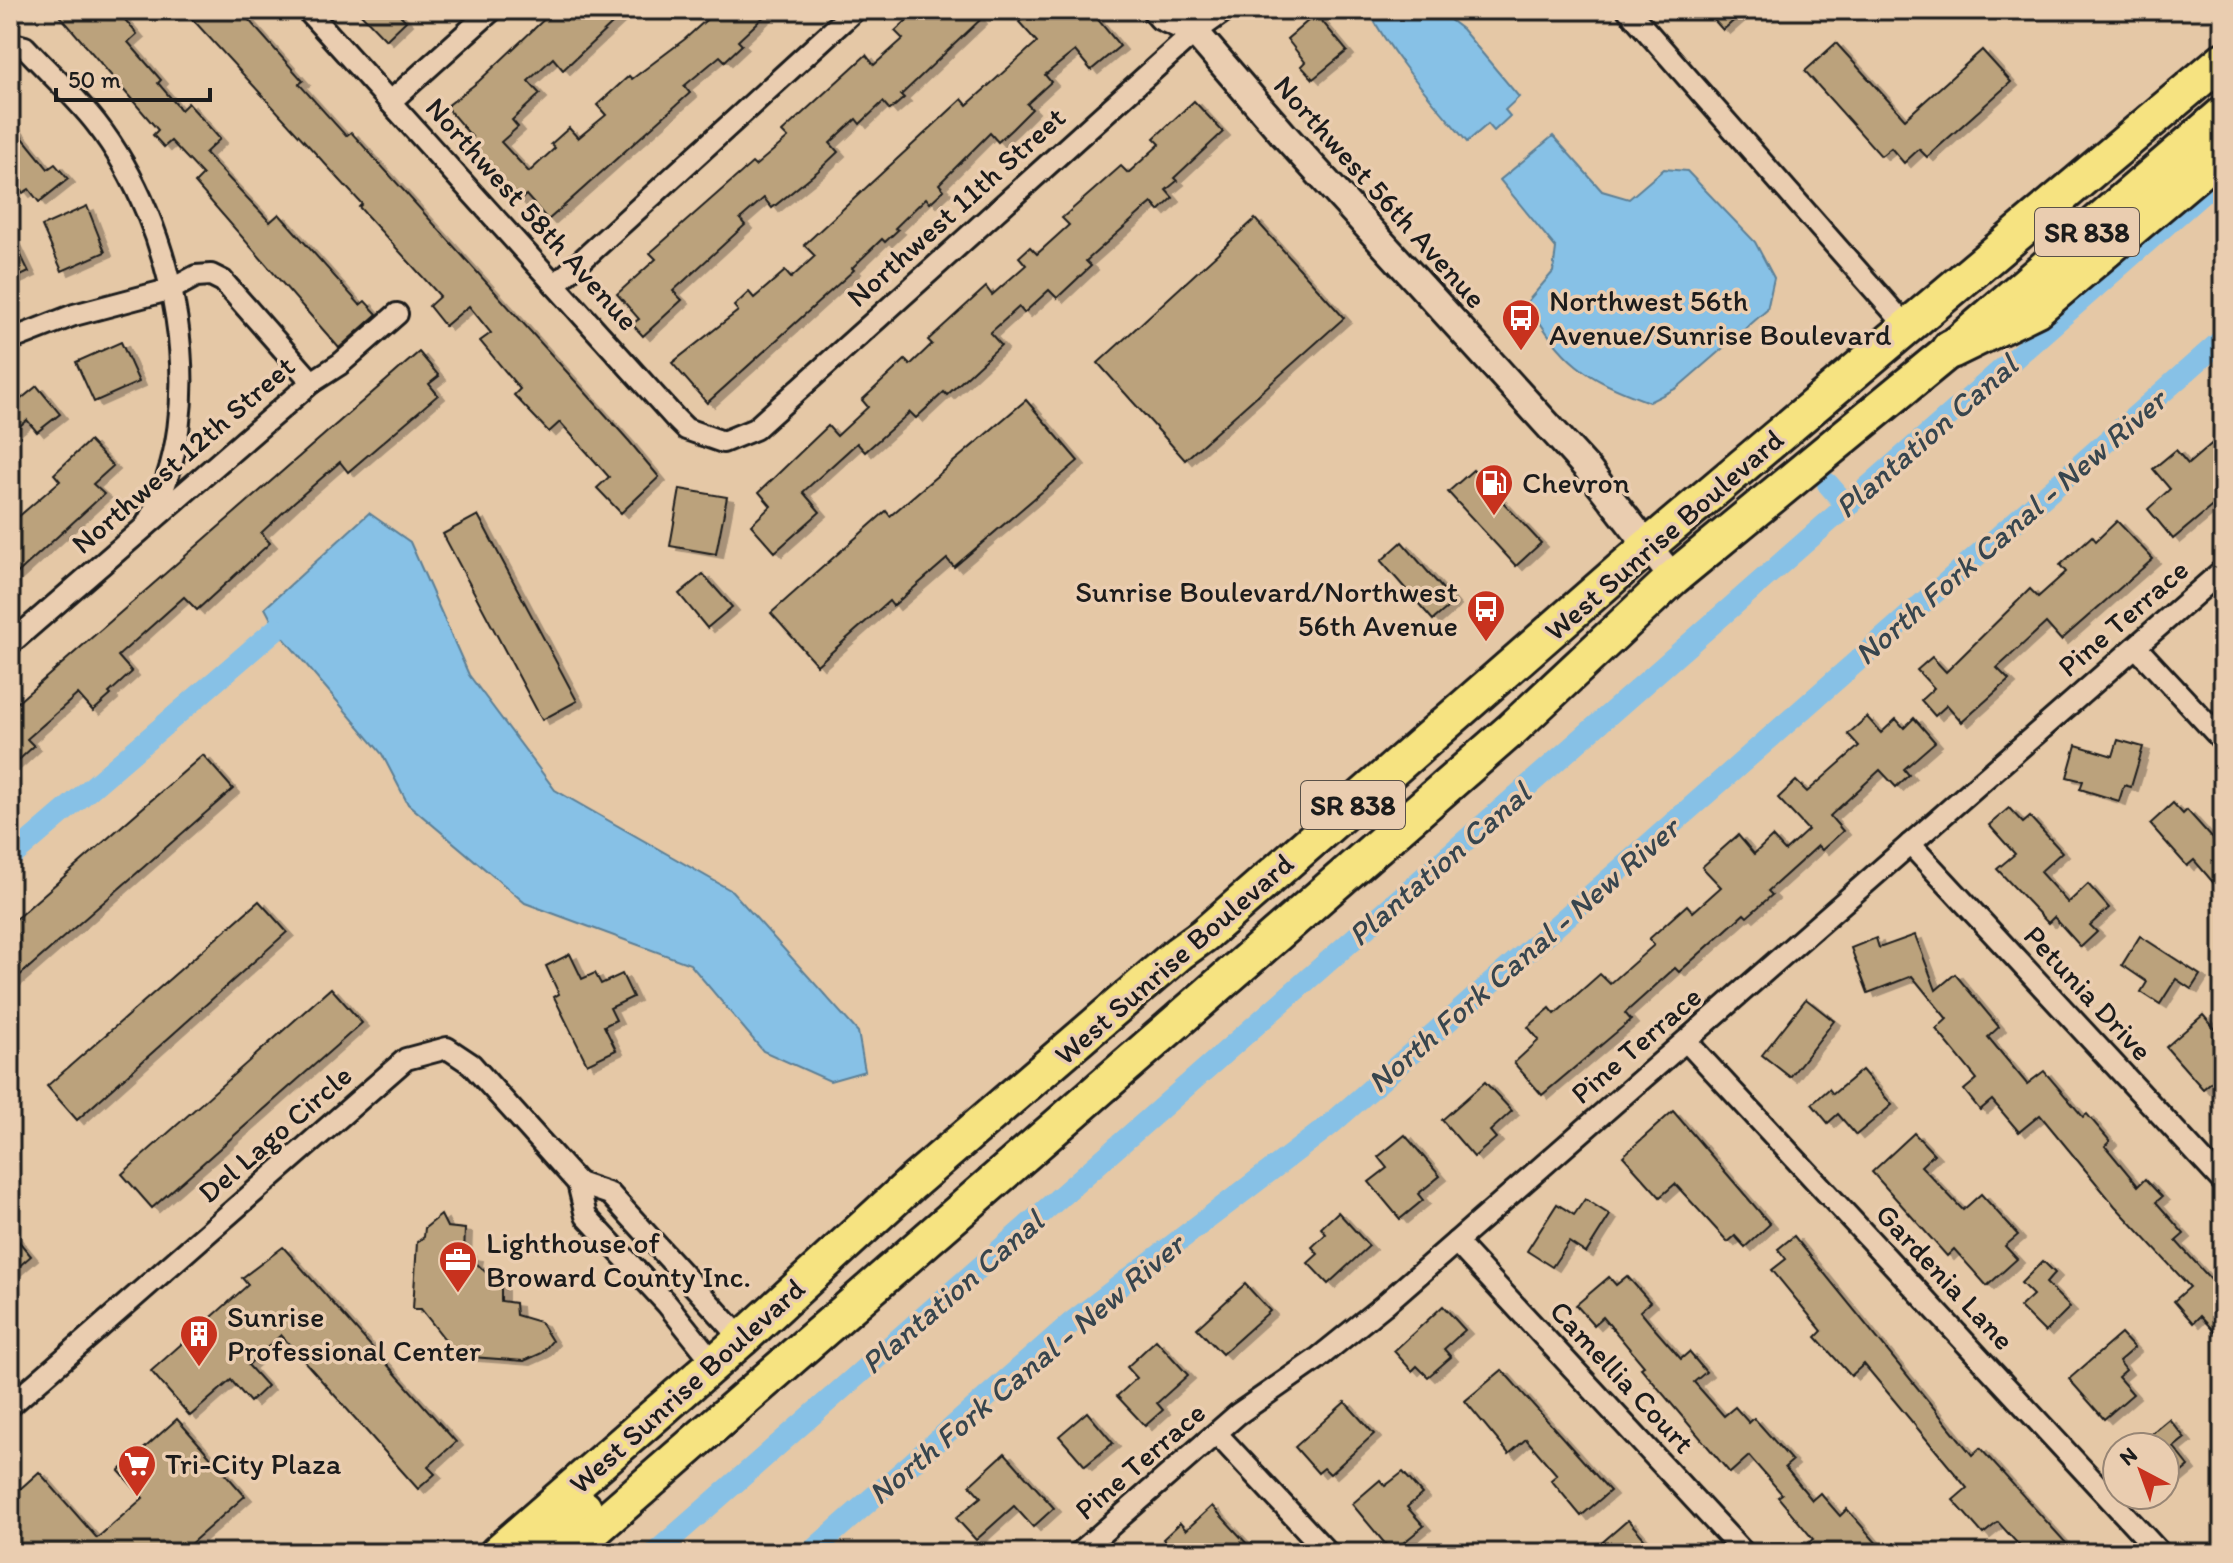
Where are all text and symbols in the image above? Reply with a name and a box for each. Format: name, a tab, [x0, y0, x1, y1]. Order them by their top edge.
scale bar	[56, 52, 210, 102]
text: 50 m	[68, 65, 121, 94]
street label: Northwest 56th Avenue	[1266, 67, 1495, 316]
street label: Northwest 58th Avenue	[418, 89, 647, 338]
street label: Northwest 11th Street	[839, 99, 1073, 315]
road number: SR 838	[2035, 208, 2139, 256]
place label: Northwest 56th Avenue/Sunrise Boulevard	[1549, 282, 1892, 353]
bus stop icon: Northwest 56th Avenue/Sunrise Boulevard	[1500, 297, 1542, 352]
water label: Plantation Canal	[1827, 345, 2027, 526]
street label: Northwest 12th Street	[63, 348, 302, 562]
water label: North Fork Canal - New River	[1846, 379, 2176, 673]
street label: West Sunrise Boulevard	[1537, 421, 1791, 649]
fuel station icon: Chevron	[1473, 462, 1515, 517]
place label: Chevron	[1522, 464, 1630, 501]
street label: Pine Terrace	[2050, 551, 2196, 684]
place label: Sunrise Boulevard/Northwest 56th Avenue	[1075, 573, 1458, 644]
bus stop icon: Sunrise Boulevard/Northwest 56th Avenue	[1465, 588, 1507, 643]
water label: Plantation Canal	[1340, 773, 1540, 954]
road number: SR 838	[1301, 781, 1405, 829]
water label: North Fork Canal - New River	[1359, 807, 1689, 1101]
street label: West Sunrise Boulevard	[1047, 845, 1301, 1073]
street label: Petunia Drive	[2016, 917, 2161, 1068]
street label: Pine Terrace	[1563, 978, 1709, 1111]
street label: Del Lago Circle	[190, 1057, 359, 1211]
street label: Gardenia Lane	[1868, 1196, 2023, 1358]
water label: Plantation Canal	[853, 1201, 1053, 1382]
place label: Lighthouse of Broward County Inc.	[486, 1224, 751, 1295]
water label: North Fork Canal - New River	[860, 1224, 1194, 1512]
office icon: Lighthouse of Broward County Inc.	[437, 1239, 479, 1294]
street label: West Sunrise Boulevard	[561, 1270, 812, 1501]
street label: Camellia Court	[1542, 1292, 1703, 1461]
place label: Sunrise Professional Center	[227, 1298, 481, 1369]
building icon: Sunrise Professional Center	[178, 1313, 220, 1368]
street label: Pine Terrace	[1067, 1394, 1213, 1527]
north arrow	[2101, 1431, 2181, 1511]
text: N	[2114, 1441, 2143, 1471]
supermarket icon: Tri-City Plaza	[116, 1443, 158, 1498]
place label: Tri-City Plaza	[165, 1445, 342, 1482]

